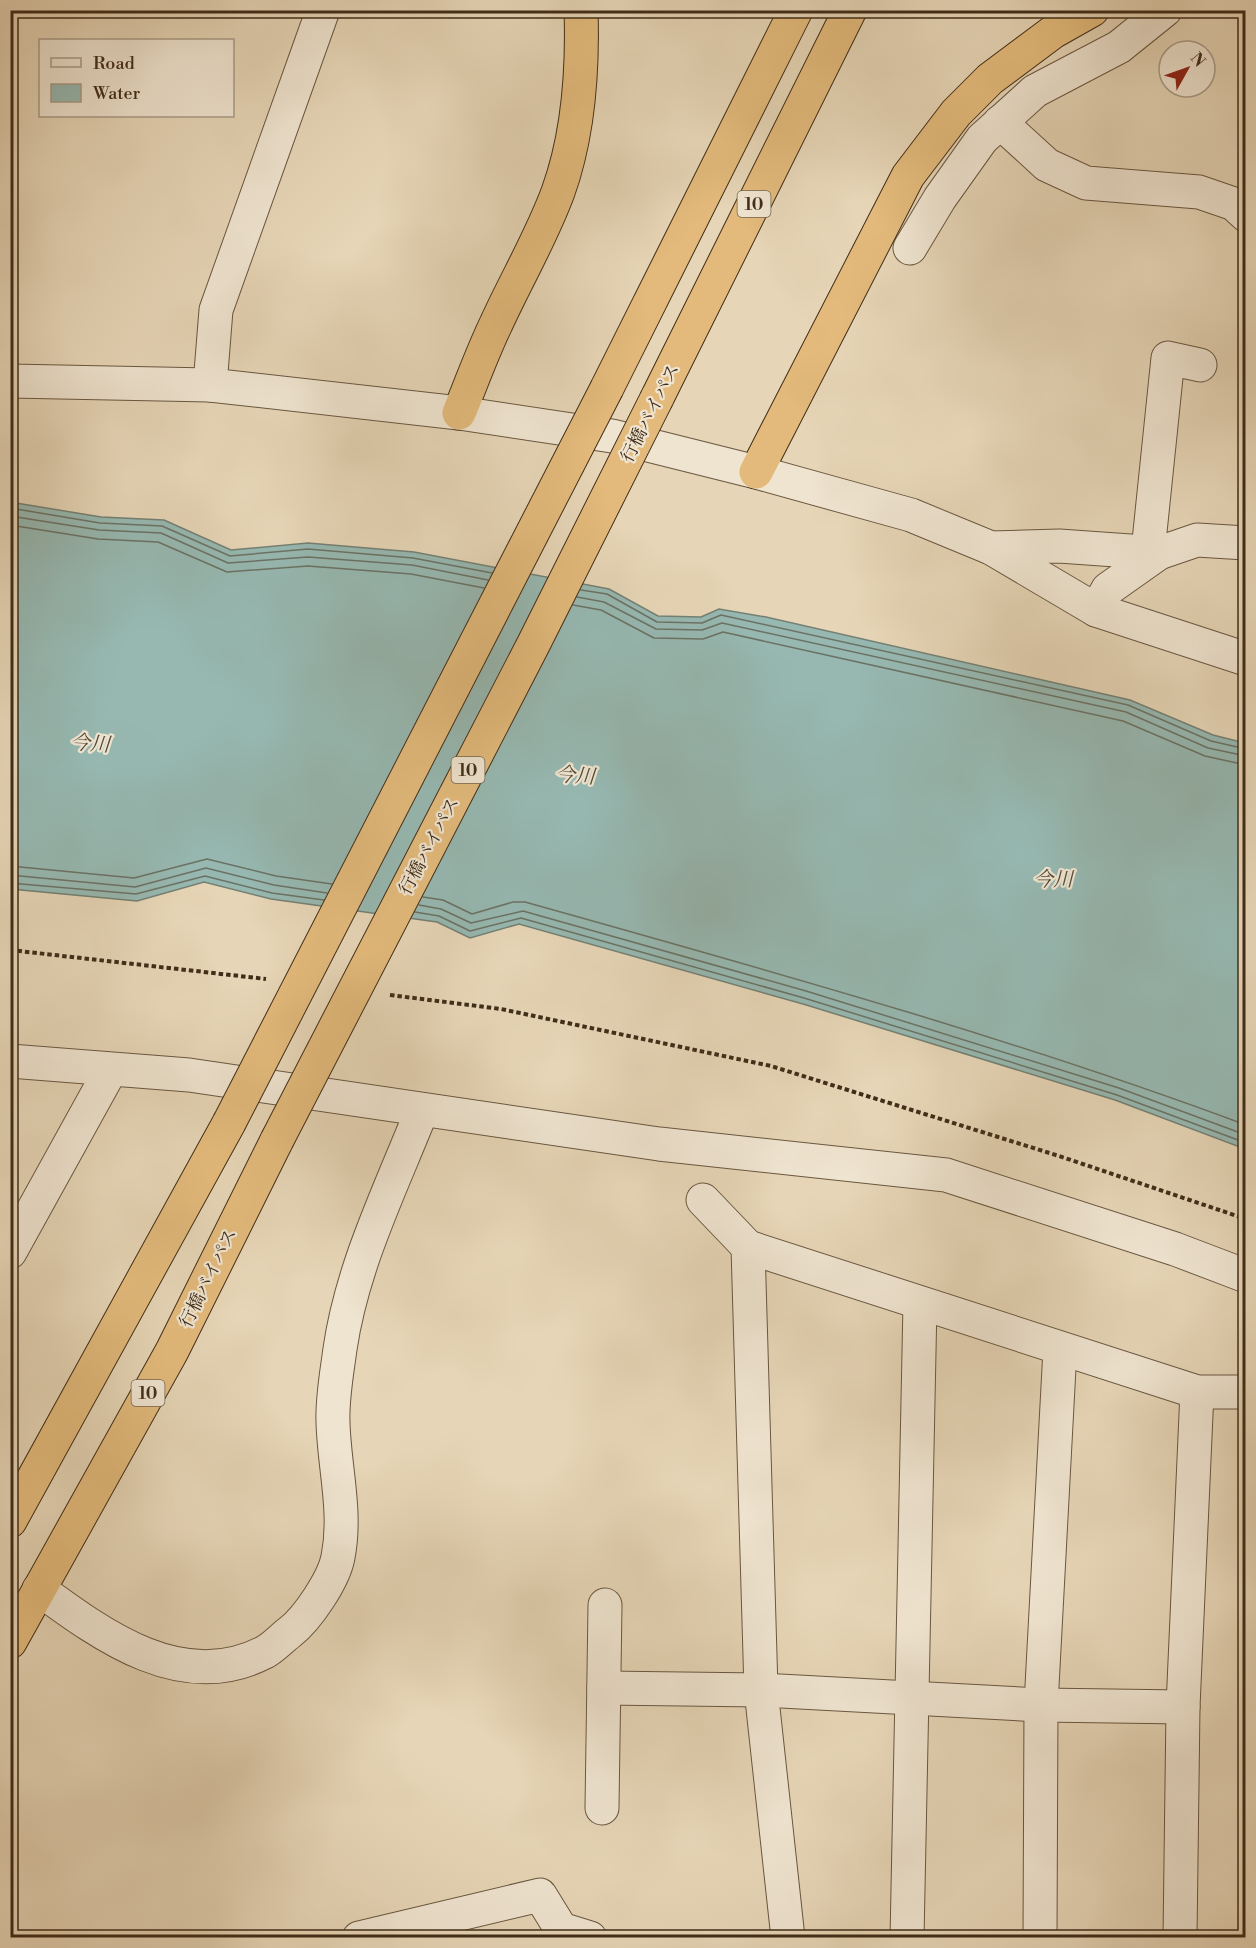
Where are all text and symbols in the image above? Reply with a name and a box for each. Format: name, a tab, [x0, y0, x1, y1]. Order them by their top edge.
legend	[39, 39, 234, 117]
north arrow	[1157, 39, 1217, 99]
text: N	[1186, 49, 1210, 72]
text: Road	[93, 52, 136, 75]
text: Water	[92, 82, 141, 105]
road number: 10	[738, 191, 771, 217]
street label: 行橋バイパス	[616, 360, 685, 466]
water label: 今川	[69, 731, 113, 759]
road number: 10	[452, 757, 484, 783]
water label: 今川	[554, 763, 598, 791]
street label: 行橋バイパス	[394, 793, 465, 899]
water label: 今川	[1033, 868, 1075, 893]
street label: 行橋バイパス	[175, 1225, 242, 1332]
road number: 10	[132, 1380, 164, 1406]

